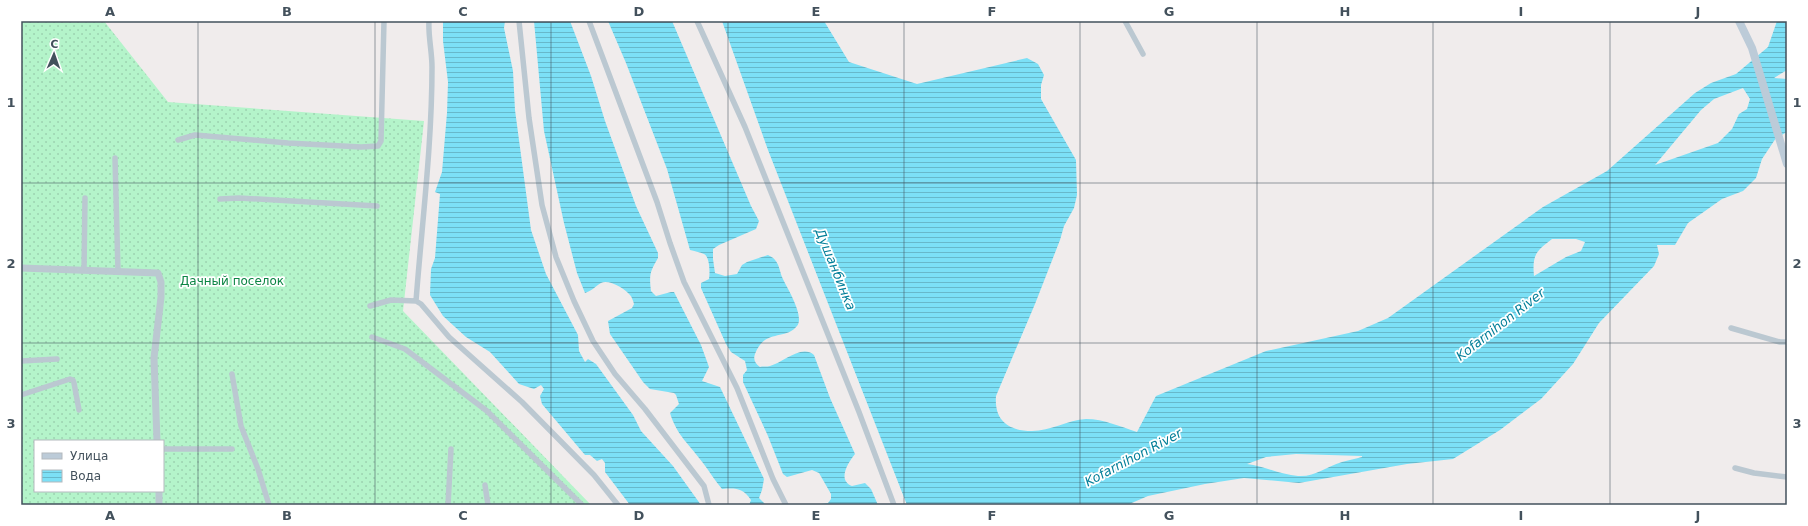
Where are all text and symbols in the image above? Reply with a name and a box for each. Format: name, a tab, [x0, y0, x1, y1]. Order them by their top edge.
text: A	[105, 4, 115, 19]
text: B	[282, 4, 292, 19]
text: C	[458, 4, 468, 19]
text: D	[634, 4, 645, 19]
text: E	[812, 4, 820, 19]
text: F	[988, 4, 996, 19]
text: G	[1164, 4, 1174, 19]
text: H	[1340, 4, 1350, 19]
text: I	[1519, 4, 1523, 19]
text: J	[1695, 4, 1700, 19]
north arrow	[34, 34, 74, 74]
text: С	[50, 38, 59, 51]
text: 1	[6, 95, 16, 110]
text: 1	[1792, 95, 1802, 110]
water label: Душанбинка	[812, 225, 859, 312]
text: 2	[6, 256, 16, 271]
text: 2	[1792, 256, 1802, 271]
park label: Дачный поселок	[180, 274, 284, 288]
water label: Kofarnihon River	[1453, 284, 1549, 364]
text: 3	[6, 416, 16, 431]
text: 3	[1792, 416, 1802, 431]
water label: Kofarnihon River	[1082, 425, 1186, 489]
legend	[34, 440, 164, 492]
text: Улица	[70, 449, 108, 463]
text: Вода	[70, 469, 101, 483]
text: A	[105, 508, 115, 523]
text: B	[282, 508, 292, 523]
text: C	[458, 508, 468, 523]
text: D	[634, 508, 645, 523]
text: E	[812, 508, 820, 523]
text: F	[988, 508, 996, 523]
text: G	[1164, 508, 1174, 523]
text: H	[1340, 508, 1350, 523]
text: I	[1519, 508, 1523, 523]
text: J	[1695, 508, 1700, 523]

